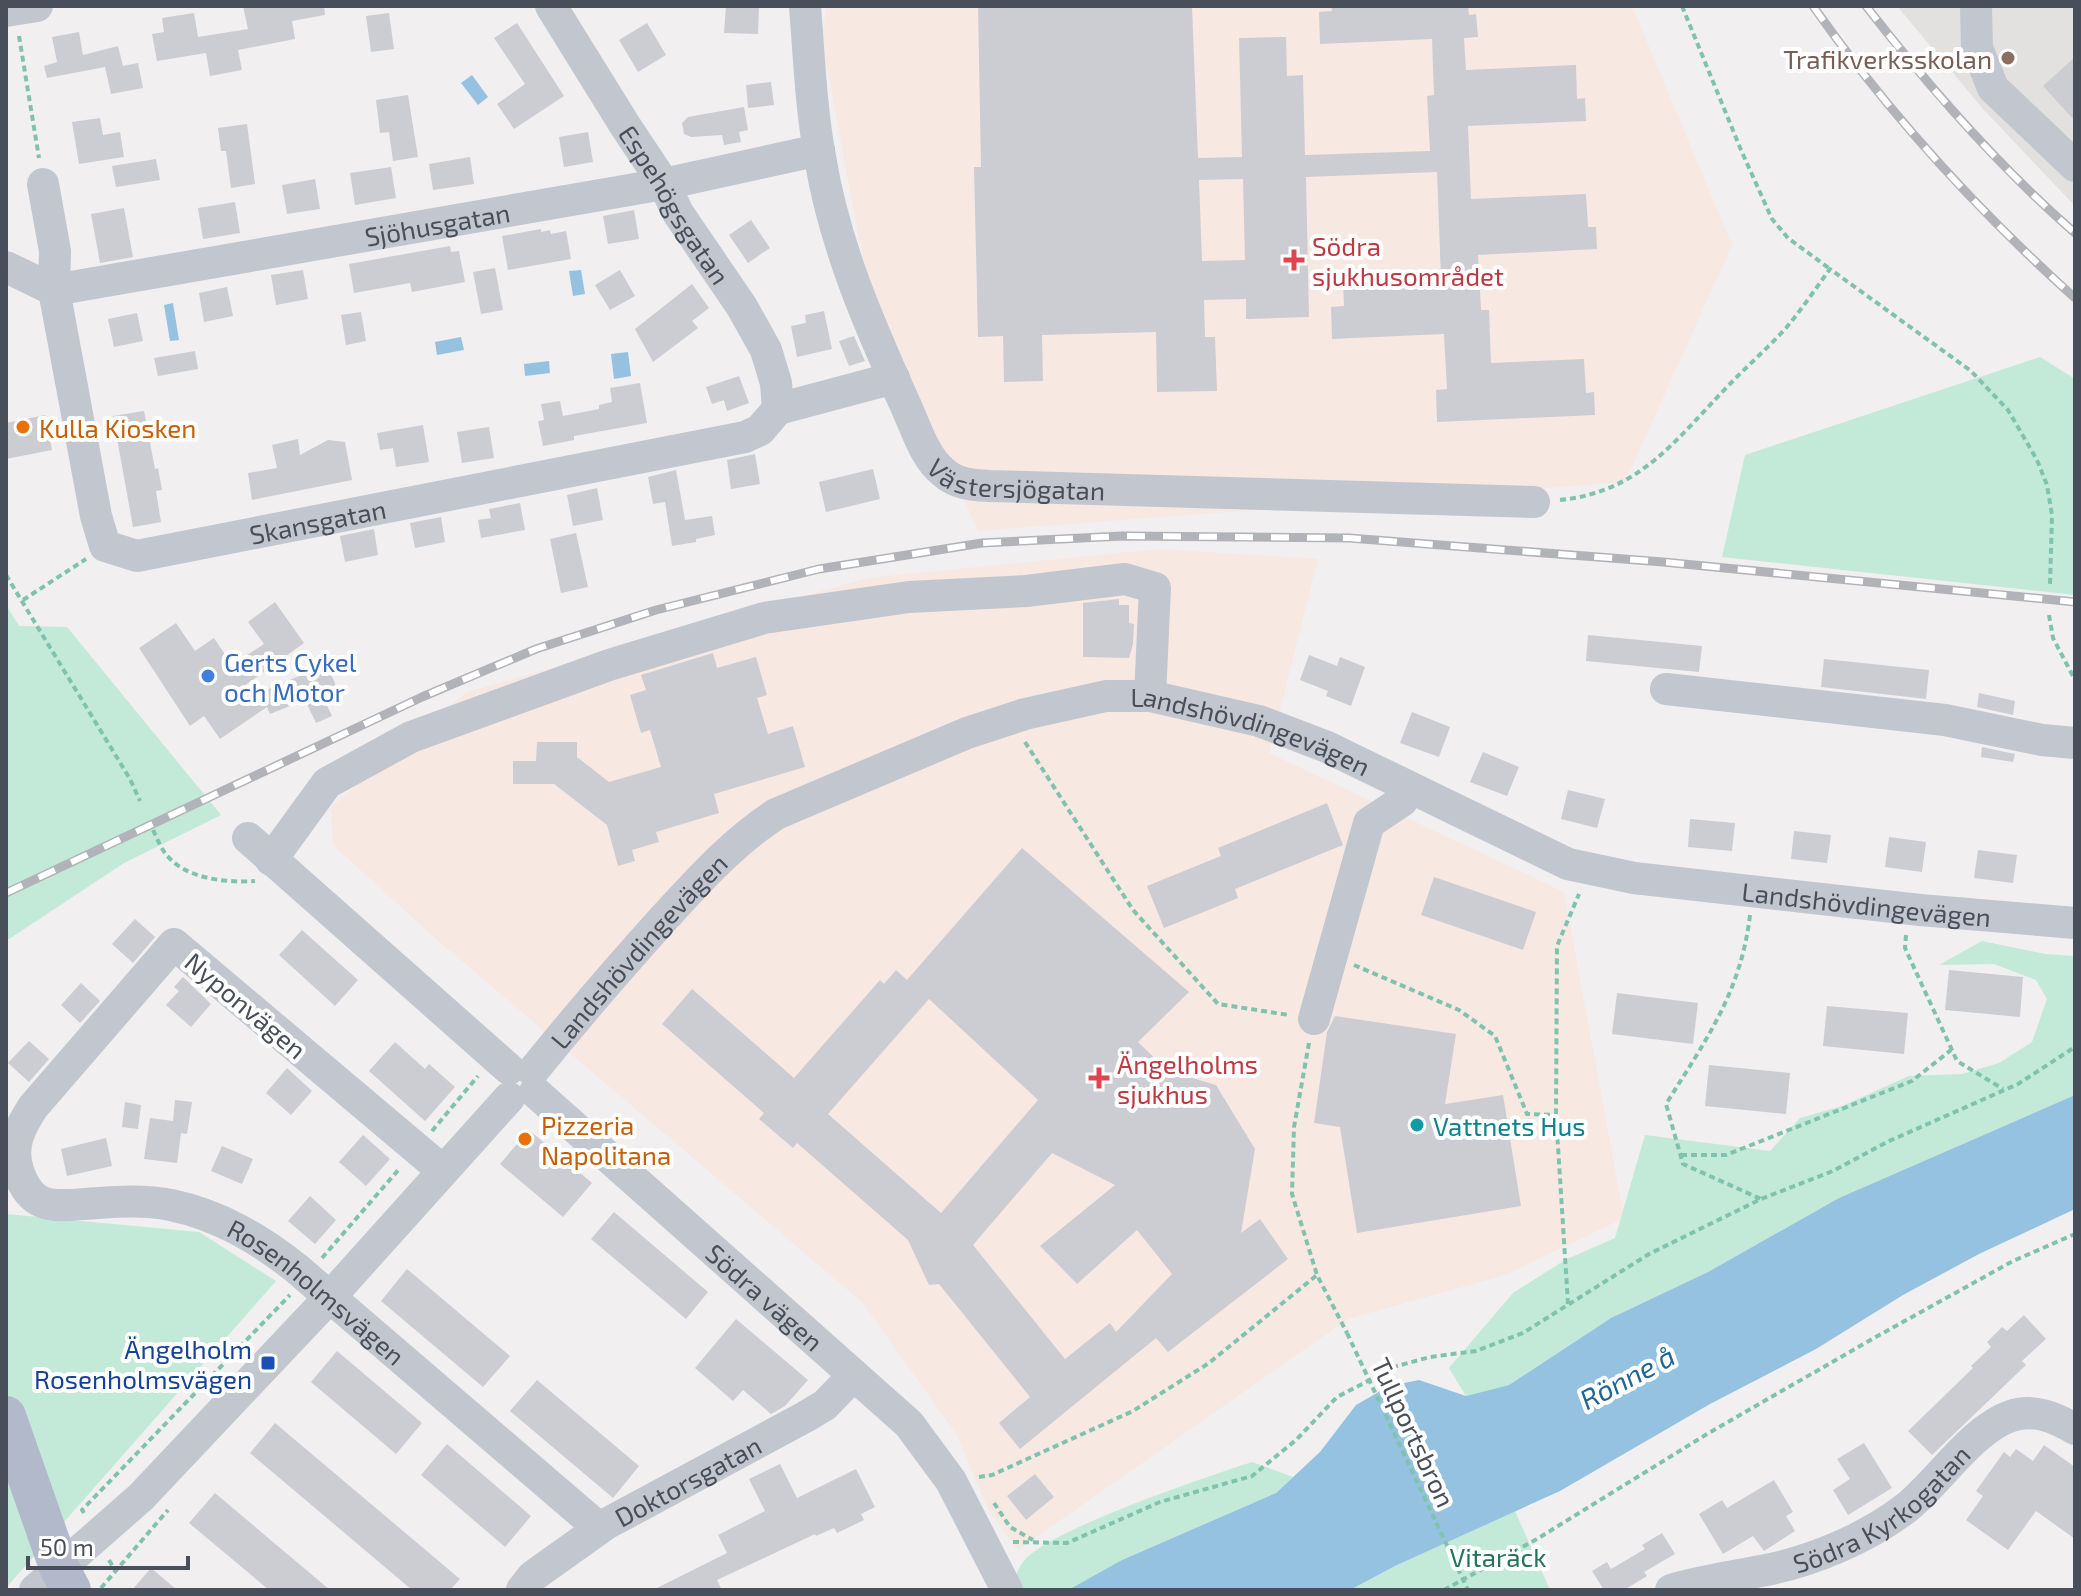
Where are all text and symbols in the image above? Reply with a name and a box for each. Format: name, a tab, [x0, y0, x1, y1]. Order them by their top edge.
place label: Trafikverksskolan	[1783, 43, 1992, 74]
marker: Trafikverksskolan	[1999, 49, 2017, 67]
street label: Espehögsgatan	[613, 119, 737, 290]
street label: Sjöhusgatan	[362, 196, 512, 251]
place label: Södra sjukhusområdet	[1312, 230, 1504, 291]
marker: Södra sjukhusområdet	[1283, 249, 1305, 271]
place label: Kulla Kiosken	[39, 412, 196, 443]
marker: Kulla Kiosken	[14, 418, 32, 436]
street label: Västersjögatan	[922, 451, 1106, 505]
street label: Skansgatan	[247, 492, 389, 549]
place label: Gerts Cykel och Motor	[224, 646, 357, 707]
marker: Gerts Cykel och Motor	[199, 667, 217, 685]
street label: Landshövdingevägen	[1131, 680, 1376, 781]
street label: Landshövdingevägen	[543, 846, 733, 1054]
street label: Landshövdingevägen	[1740, 875, 1992, 931]
street label: Nyponvägen	[179, 945, 313, 1065]
place label: Ängelholms sjukhus	[1117, 1048, 1258, 1109]
marker: Ängelholms sjukhus	[1088, 1067, 1110, 1089]
place label: Pizzeria Napolitana	[541, 1109, 671, 1170]
place label: Vattnets Hus	[1433, 1110, 1586, 1141]
marker: Vattnets Hus	[1408, 1116, 1426, 1134]
marker: Pizzeria Napolitana	[516, 1130, 534, 1148]
street label: Rosenholmsvägen	[223, 1212, 412, 1370]
street label: Södra vägen	[701, 1237, 830, 1356]
place label: Ängelholm Rosenholmsvägen	[34, 1333, 252, 1394]
water label: Rönne å	[1574, 1338, 1680, 1416]
street label: Tullportsbron	[1366, 1352, 1462, 1512]
marker: Ängelholm Rosenholmsvägen	[259, 1354, 277, 1372]
street label: Doktorsgatan	[609, 1428, 766, 1532]
street label: Södra Kyrkogatan	[1789, 1438, 1975, 1578]
scale bar	[28, 1520, 188, 1570]
text: 50 m	[40, 1532, 94, 1561]
park label: Vitaräck	[1449, 1541, 1547, 1572]

